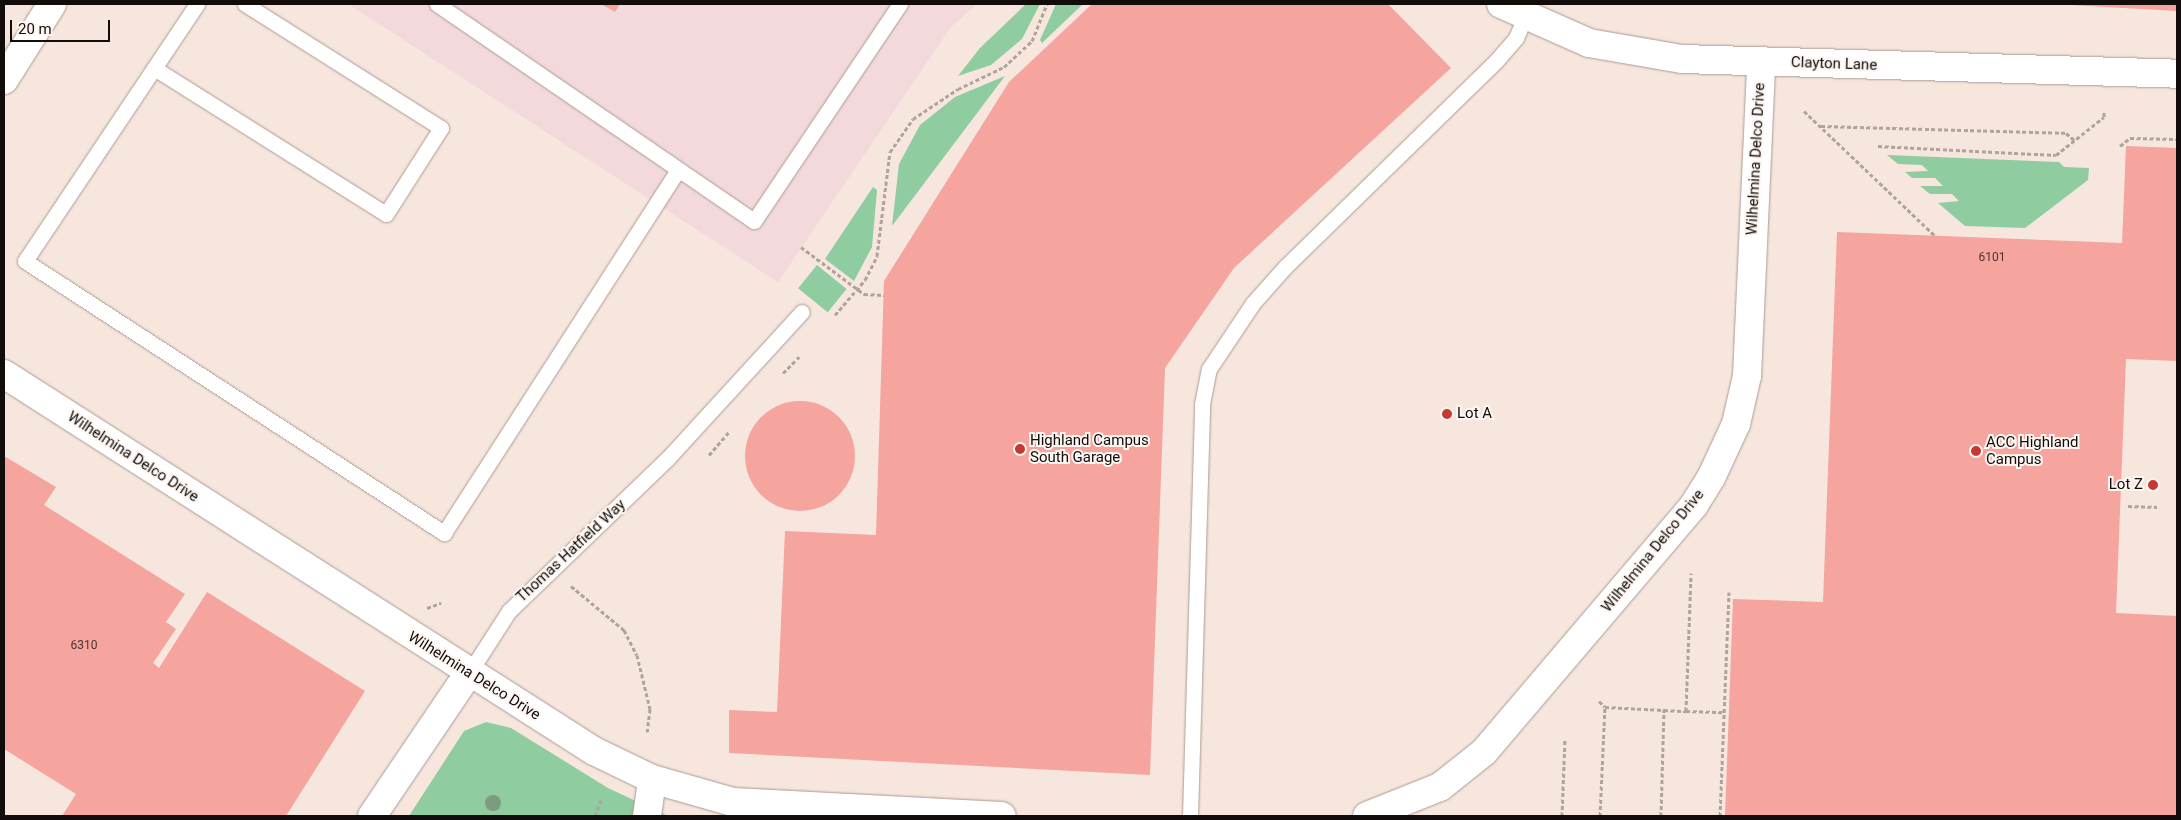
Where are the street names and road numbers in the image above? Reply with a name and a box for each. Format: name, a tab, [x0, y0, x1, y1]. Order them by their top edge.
street label: Clayton Lane	[1791, 53, 1877, 75]
street label: Wilhelmina Delco Drive	[1743, 82, 1769, 236]
street label: Wilhelmina Delco Drive	[64, 408, 202, 506]
street label: Wilhelmina Delco Drive	[1598, 486, 1708, 616]
street label: Thomas Hatfield Way	[513, 496, 629, 606]
street label: Wilhelmina Delco Drive	[404, 628, 544, 724]

